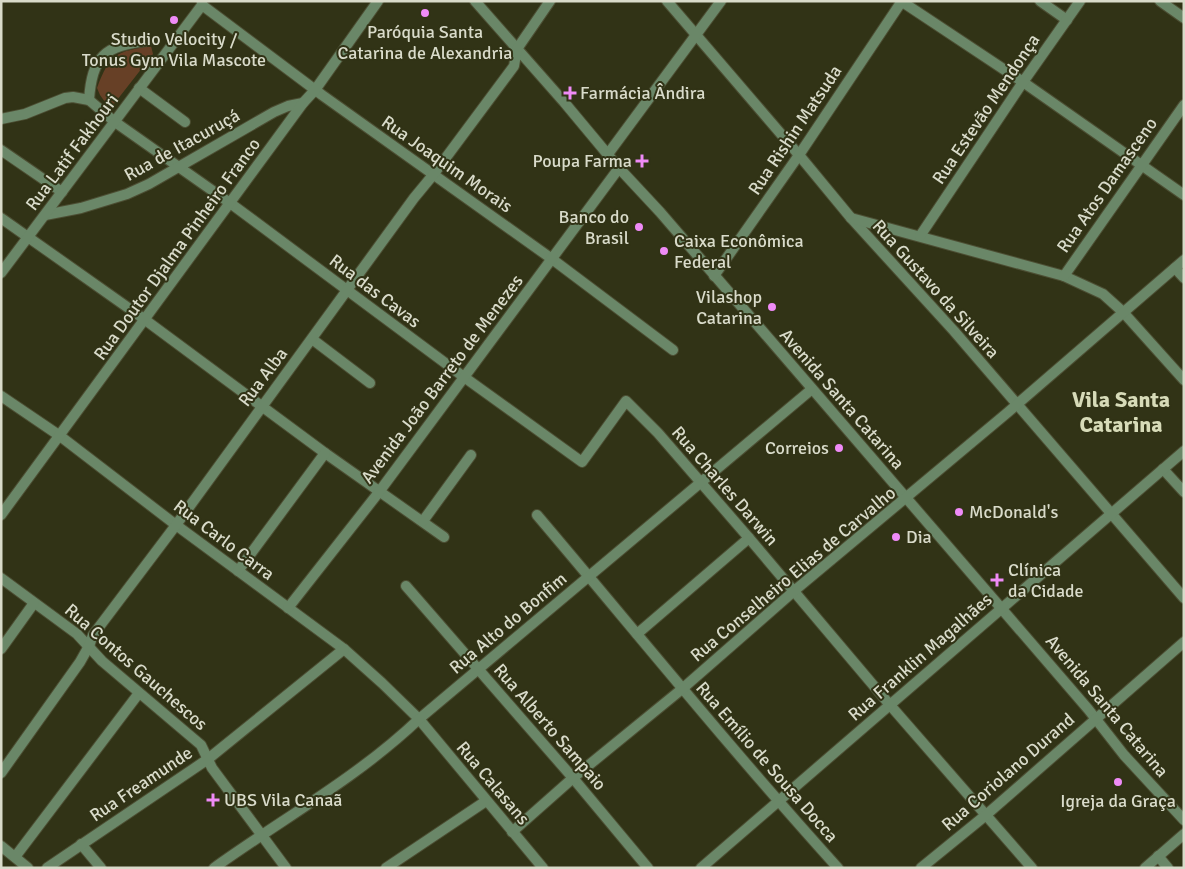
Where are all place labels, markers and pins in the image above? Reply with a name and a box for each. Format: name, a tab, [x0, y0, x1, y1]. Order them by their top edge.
marker: Paróquia Santa Catarina de Alexandria	[419, 7, 431, 19]
marker: Studio Velocity / Tonus Gym Vila Mascote	[168, 14, 180, 26]
place label: Paróquia Santa Catarina de Alexandria	[338, 21, 512, 64]
place label: Studio Velocity / Tonus Gym Vila Mascote	[82, 28, 266, 71]
place label: Farmácia Ândira	[580, 82, 705, 104]
marker: Farmácia Ândira	[564, 87, 576, 99]
place label: Poupa Farma	[532, 150, 632, 172]
marker: Poupa Farma	[636, 155, 648, 167]
place label: Banco do Brasil	[559, 206, 629, 249]
marker: Banco do Brasil	[633, 221, 645, 233]
place label: Caixa Econômica Federal	[674, 230, 804, 273]
marker: Caixa Econômica Federal	[658, 245, 670, 257]
place label: Vilashop Catarina	[696, 286, 762, 329]
marker: Vilashop Catarina	[766, 301, 778, 313]
place label: Correios	[765, 437, 829, 459]
marker: Correios	[833, 442, 845, 454]
place label: McDonald's	[969, 501, 1058, 523]
marker: McDonald's	[953, 506, 965, 518]
place label: Dia	[906, 526, 932, 548]
marker: Dia	[890, 531, 902, 543]
place label: Clínica da Cidade	[1008, 559, 1084, 602]
marker: Clínica da Cidade	[990, 573, 1004, 587]
marker: Igreja da Graça	[1112, 776, 1124, 788]
place label: UBS Vila Canaã	[224, 789, 342, 811]
place label: Igreja da Graça	[1060, 790, 1176, 812]
marker: UBS Vila Canaã	[206, 793, 220, 807]

